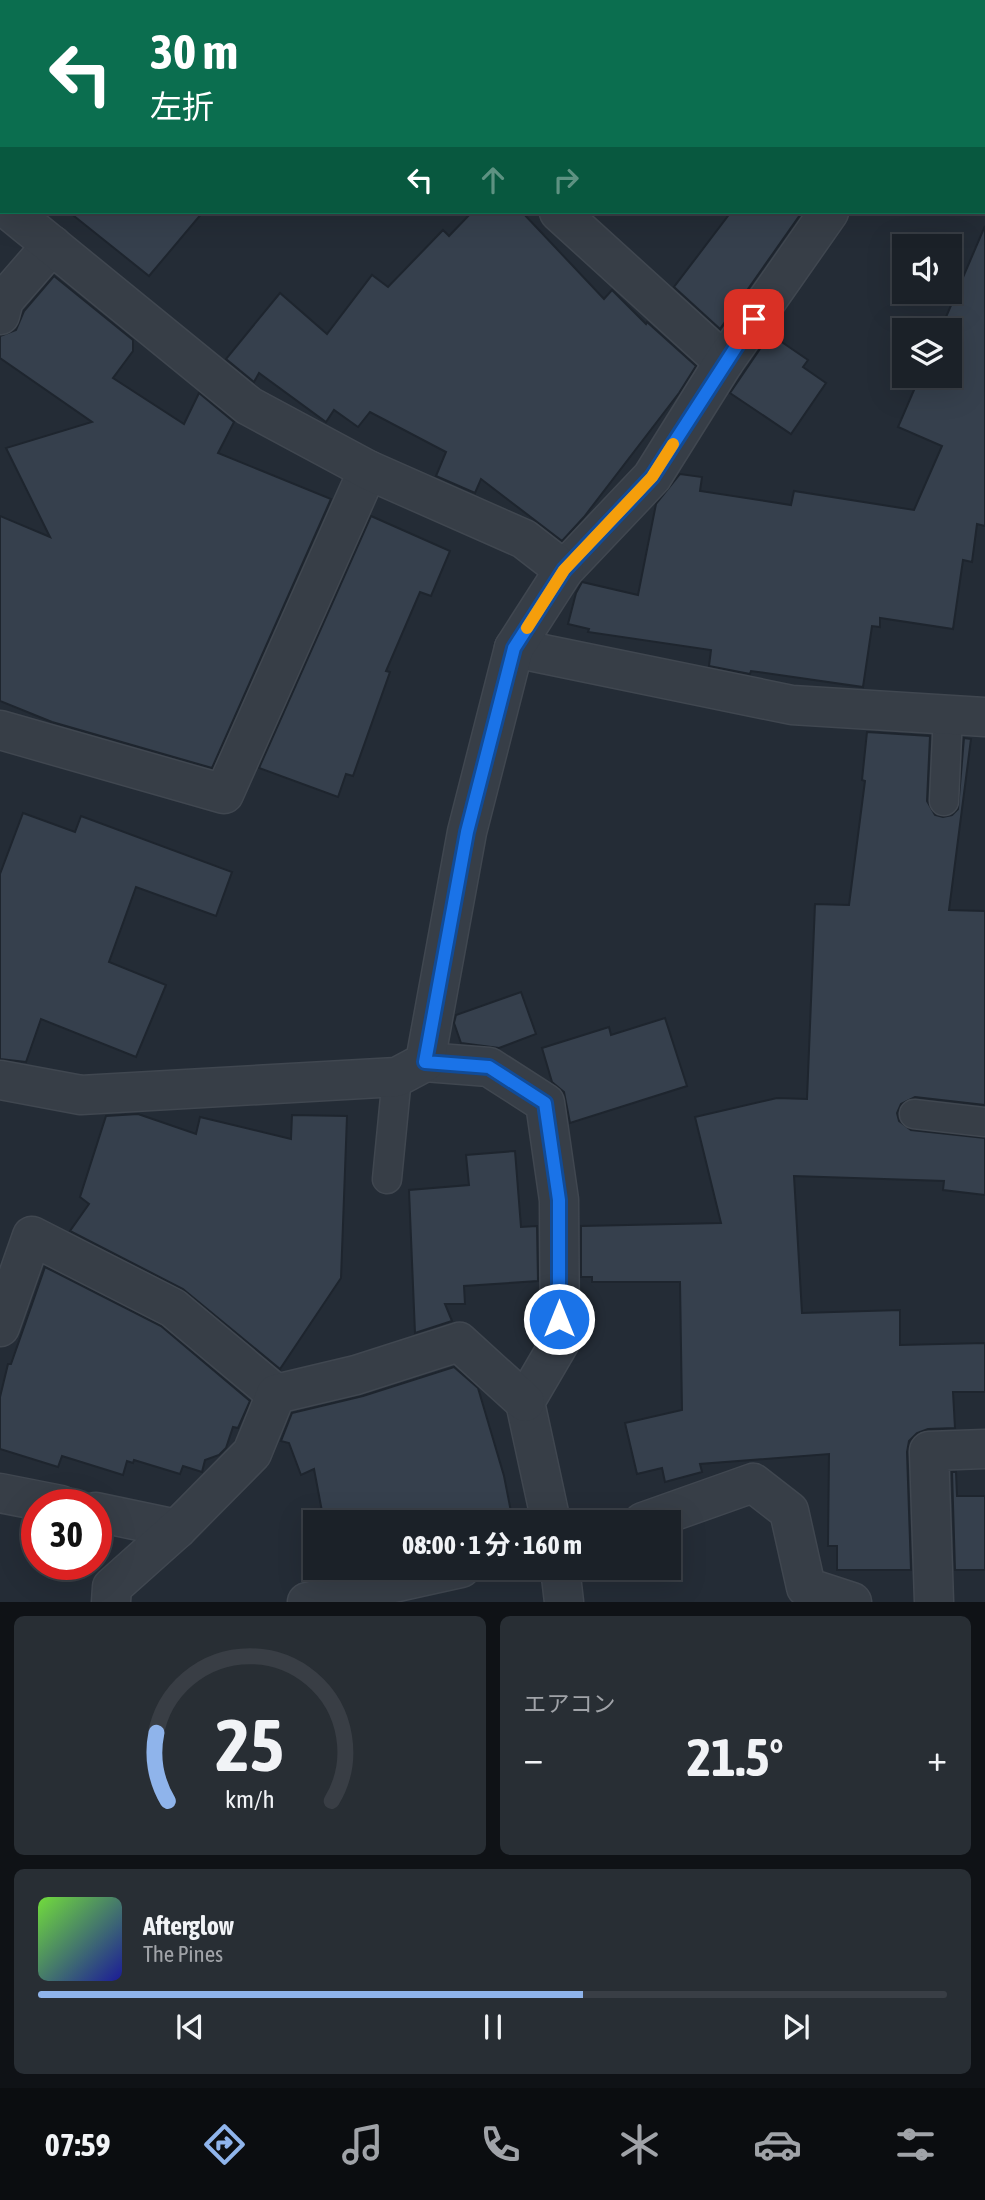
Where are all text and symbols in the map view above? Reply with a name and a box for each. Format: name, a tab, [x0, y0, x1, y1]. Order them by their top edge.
text: 30 m	[150, 23, 238, 79]
icon: left	[35, 28, 126, 119]
text: 左折	[150, 88, 214, 125]
icon: left	[401, 161, 439, 199]
icon: ahead	[474, 161, 512, 199]
icon: right	[547, 161, 585, 199]
map controls	[892, 234, 962, 388]
button: sound	[892, 234, 962, 304]
pin	[724, 289, 784, 349]
icon: arrive	[735, 300, 773, 338]
button: layers	[892, 318, 962, 388]
position arrow	[522, 1282, 596, 1356]
speed limit sign: 30	[21, 1489, 112, 1580]
text: 08:00 · 1 分 · 160 m	[402, 1530, 582, 1560]
text: エアコン	[524, 1691, 616, 1717]
text: 25	[216, 1704, 284, 1787]
text: 21.5°	[687, 1727, 784, 1787]
text: −	[524, 1736, 543, 1779]
text: +	[927, 1736, 947, 1779]
text: km/h	[225, 1785, 275, 1813]
text: Afterglow	[143, 1911, 234, 1941]
text: The Pines	[143, 1941, 223, 1967]
icon: previous	[171, 2008, 209, 2046]
icon: pause	[474, 2008, 512, 2046]
icon: next	[777, 2008, 815, 2046]
icon: directions	[200, 2120, 249, 2169]
icon: music	[338, 2120, 387, 2169]
icon: phone	[476, 2120, 525, 2169]
icon: climate	[615, 2120, 664, 2169]
icon: car	[753, 2120, 802, 2169]
icon: filters	[891, 2120, 940, 2169]
text: 07:59	[45, 2126, 111, 2163]

